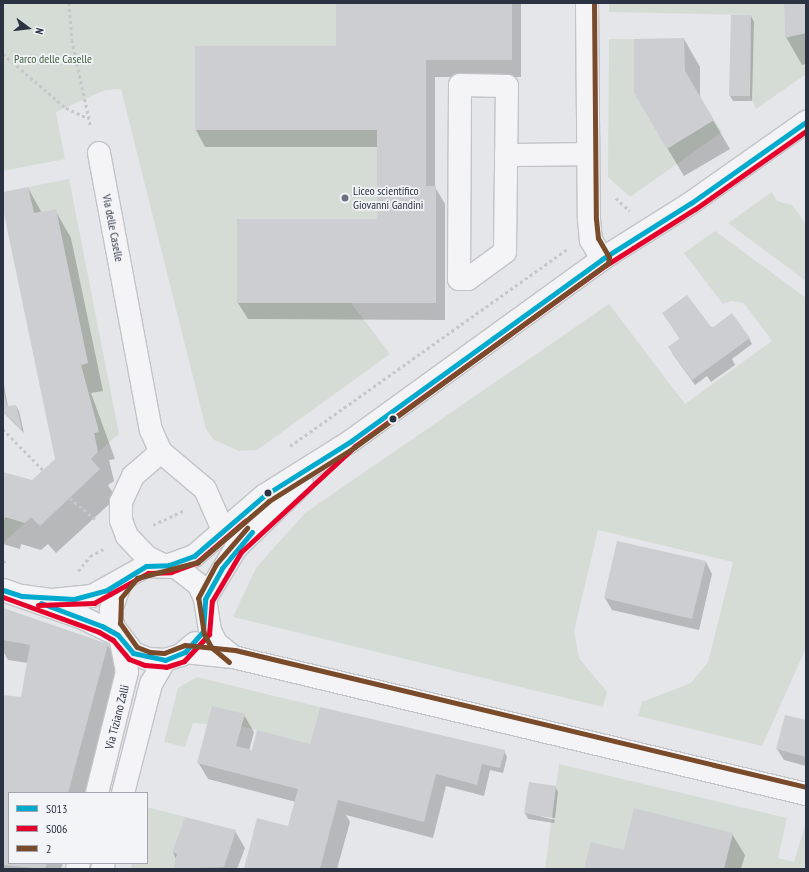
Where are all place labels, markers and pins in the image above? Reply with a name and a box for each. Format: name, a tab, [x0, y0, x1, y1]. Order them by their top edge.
place label: Liceo scientifico Giovanni Gandini	[353, 184, 423, 212]
marker: Liceo scientifico Giovanni Gandini	[340, 193, 350, 203]
unlabelled marker	[388, 414, 398, 424]
unlabelled marker	[263, 488, 273, 498]

